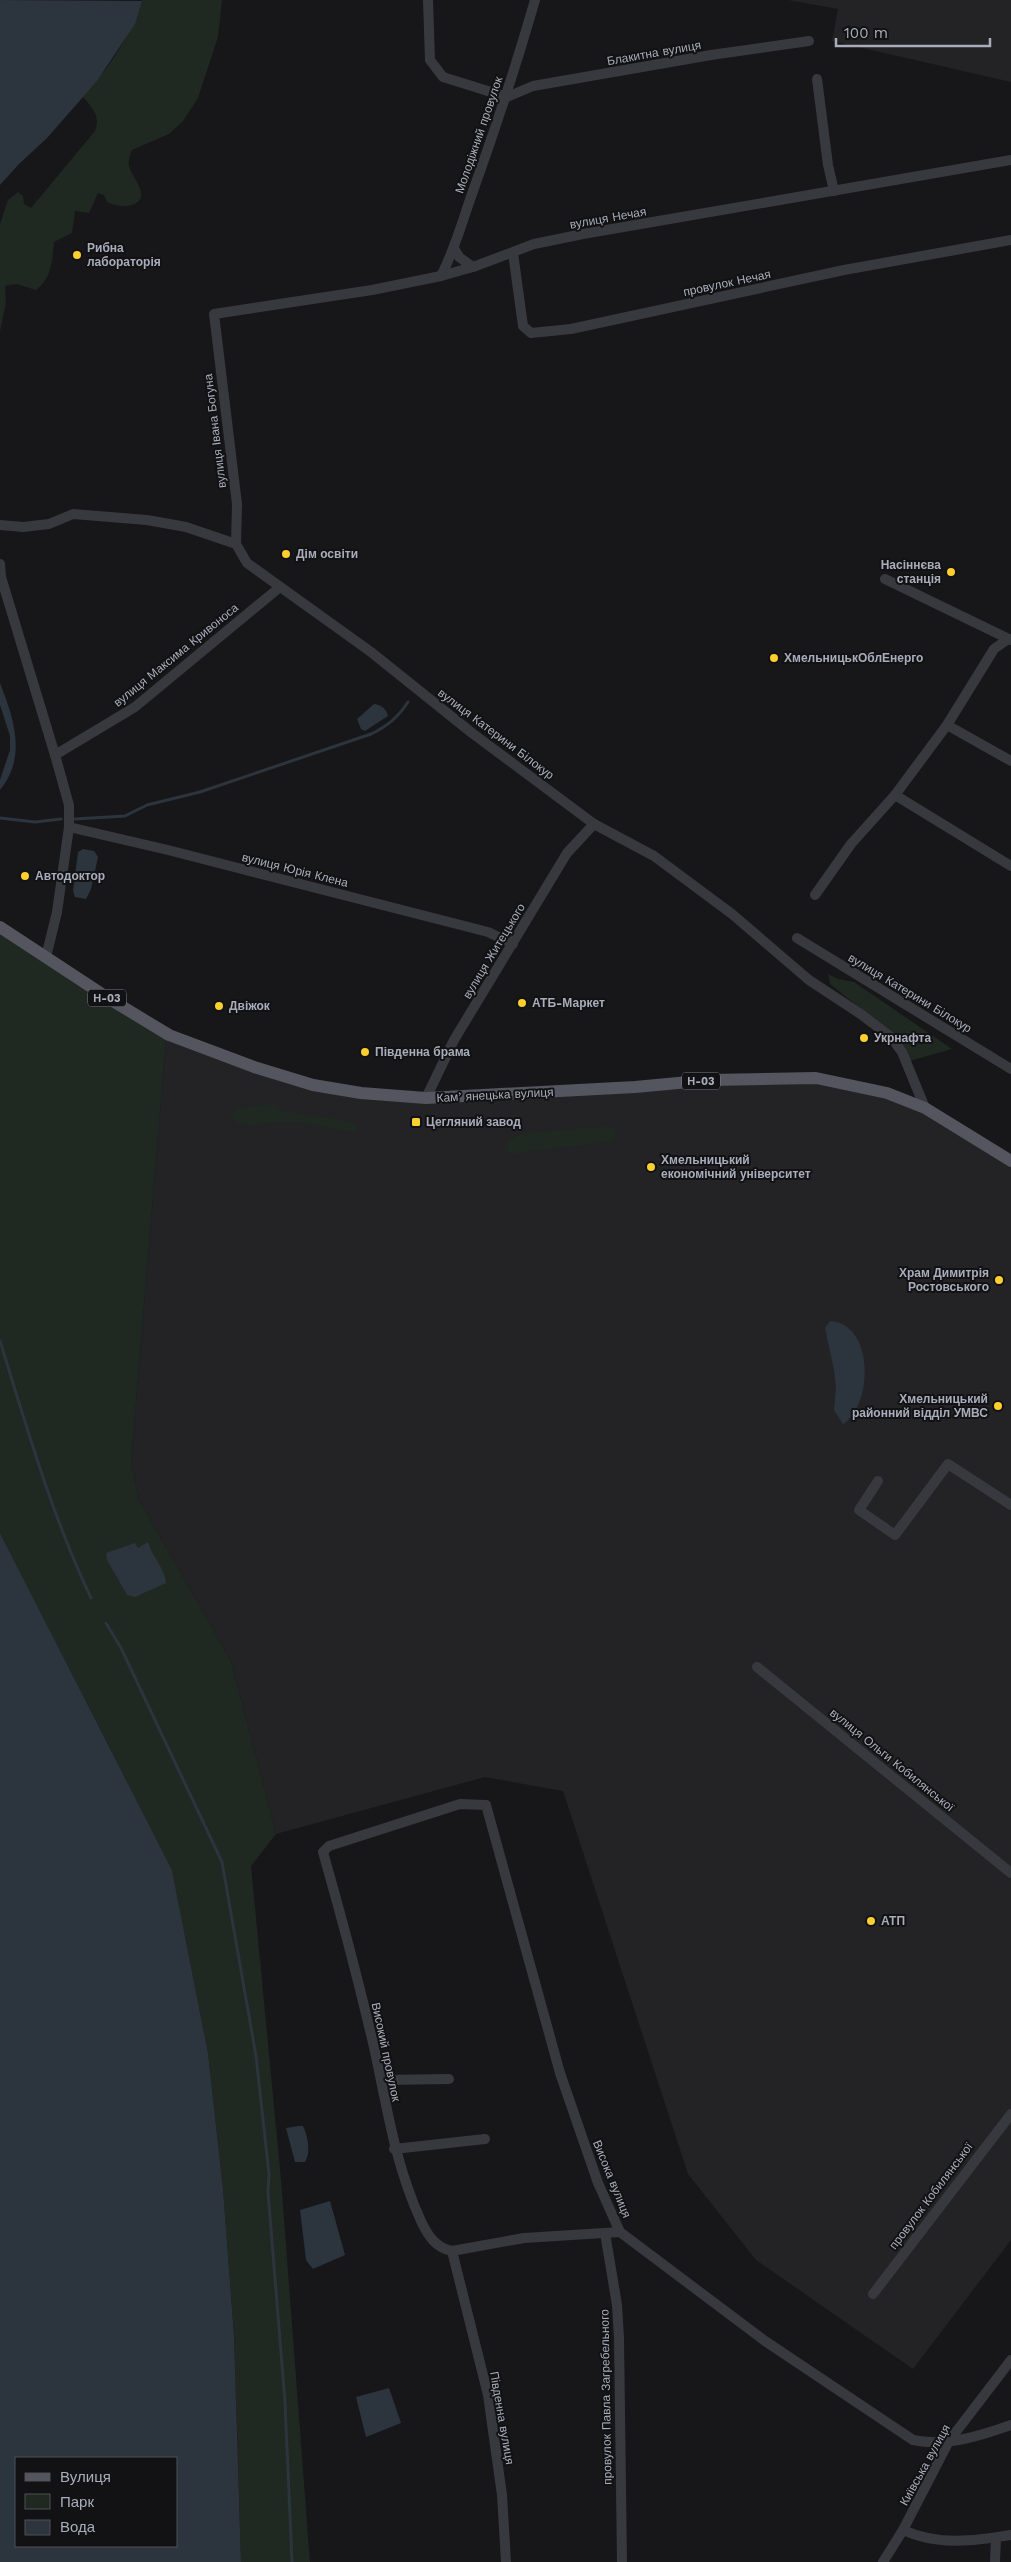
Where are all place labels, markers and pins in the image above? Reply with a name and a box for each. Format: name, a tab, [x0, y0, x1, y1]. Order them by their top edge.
place label: Рибна лабораторія	[87, 241, 161, 269]
marker: Рибна лабораторія	[71, 249, 83, 261]
place label: Дім освіти	[296, 547, 358, 561]
marker: Дім освіти	[280, 548, 292, 560]
place label: Насіннєва станція	[881, 558, 941, 586]
marker: Насіннєва станція	[945, 566, 957, 578]
place label: ХмельницькОблЕнерго	[784, 651, 923, 665]
marker: ХмельницькОблЕнерго	[768, 652, 780, 664]
place label: Автодоктор	[35, 869, 105, 883]
marker: Автодоктор	[19, 870, 31, 882]
place label: АТБ-Маркет	[532, 996, 605, 1010]
marker: АТБ-Маркет	[516, 997, 528, 1009]
place label: Двіжок	[229, 999, 271, 1013]
marker: Двіжок	[213, 1000, 225, 1012]
place label: Укрнафта	[874, 1031, 931, 1045]
marker: Укрнафта	[858, 1032, 870, 1044]
place label: Південна брама	[375, 1045, 470, 1059]
marker: Південна брама	[359, 1046, 371, 1058]
place label: Цегляний завод	[426, 1115, 521, 1129]
marker: Цегляний завод	[410, 1116, 422, 1128]
place label: Хмельницький економічний університет	[661, 1153, 811, 1181]
marker: Хмельницький економічний університет	[645, 1161, 657, 1173]
place label: Храм Димитрія Ростовського	[899, 1266, 989, 1294]
marker: Храм Димитрія Ростовського	[993, 1274, 1005, 1286]
place label: Хмельницький районний відділ УМВС	[852, 1392, 988, 1420]
marker: Хмельницький районний відділ УМВС	[992, 1400, 1004, 1412]
place label: АТП	[881, 1914, 905, 1928]
marker: АТП	[865, 1915, 877, 1927]

